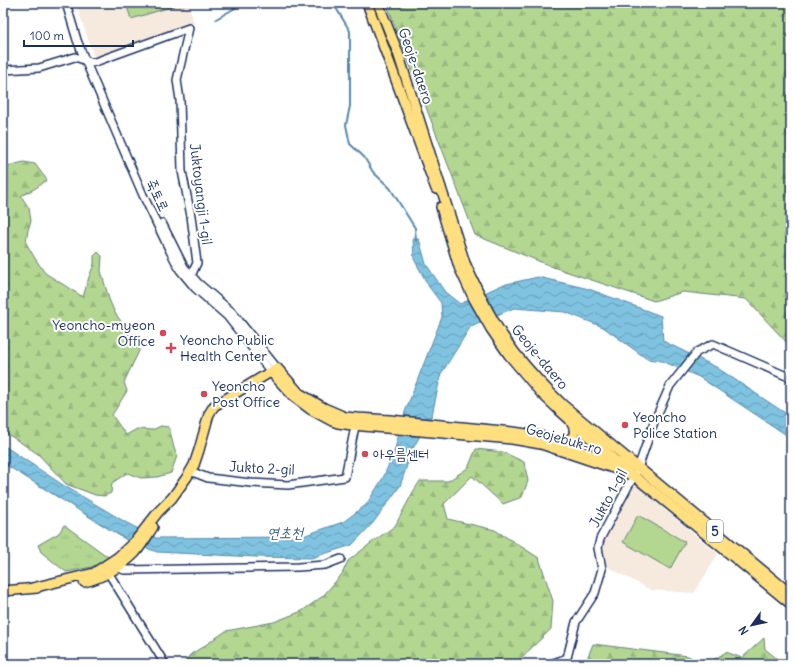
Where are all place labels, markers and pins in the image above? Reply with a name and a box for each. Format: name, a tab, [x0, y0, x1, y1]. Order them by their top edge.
place label: Yeoncho-myeon Office	[52, 316, 155, 350]
marker: Yeoncho-myeon Office	[158, 328, 168, 338]
place label: Yeoncho Public Health Center	[180, 331, 274, 365]
marker: Yeoncho Public Health Center	[165, 342, 177, 354]
place label: Yeoncho Post Office	[212, 377, 280, 411]
marker: Yeoncho Post Office	[199, 389, 209, 399]
place label: Yeoncho Police Station	[633, 408, 717, 442]
marker: Yeoncho Police Station	[620, 420, 630, 430]
place label: 아우름센터	[373, 445, 429, 463]
marker: 아우름센터	[360, 449, 370, 459]

